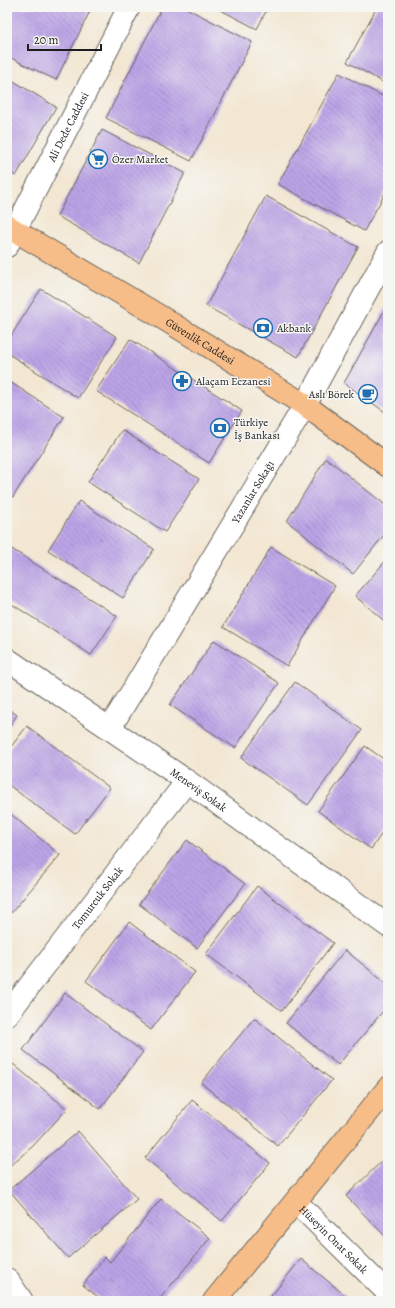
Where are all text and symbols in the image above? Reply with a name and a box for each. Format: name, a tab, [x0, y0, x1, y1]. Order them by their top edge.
scale bar	[28, 26, 101, 52]
text: 20 m	[34, 32, 58, 48]
street label: Ali Dede Caddesi	[44, 89, 92, 165]
supermarket icon: Özer Market	[87, 148, 109, 170]
place label: Özer Market	[112, 152, 169, 167]
street label: Güvenlik Caddesi	[163, 315, 238, 368]
bank icon: Akbank	[252, 317, 274, 339]
place label: Akbank	[276, 321, 311, 336]
pharmacy icon: Alaçam Eczanesi	[171, 370, 193, 392]
place label: Alaçam Eczanesi	[195, 374, 271, 389]
cafe icon: Aslı Börek	[357, 383, 379, 405]
place label: Aslı Börek	[308, 387, 355, 402]
place label: Türkiye İş Bankası	[234, 415, 280, 443]
bank icon: Türkiye İş Bankası	[209, 417, 231, 439]
street label: Yazanlar Sokağı	[228, 458, 278, 527]
street label: Meneviş Sokak	[167, 765, 230, 816]
street label: Tomurcuk Sokak	[69, 863, 127, 932]
street label: Hüseyin Onat Sokak	[296, 1202, 371, 1277]

